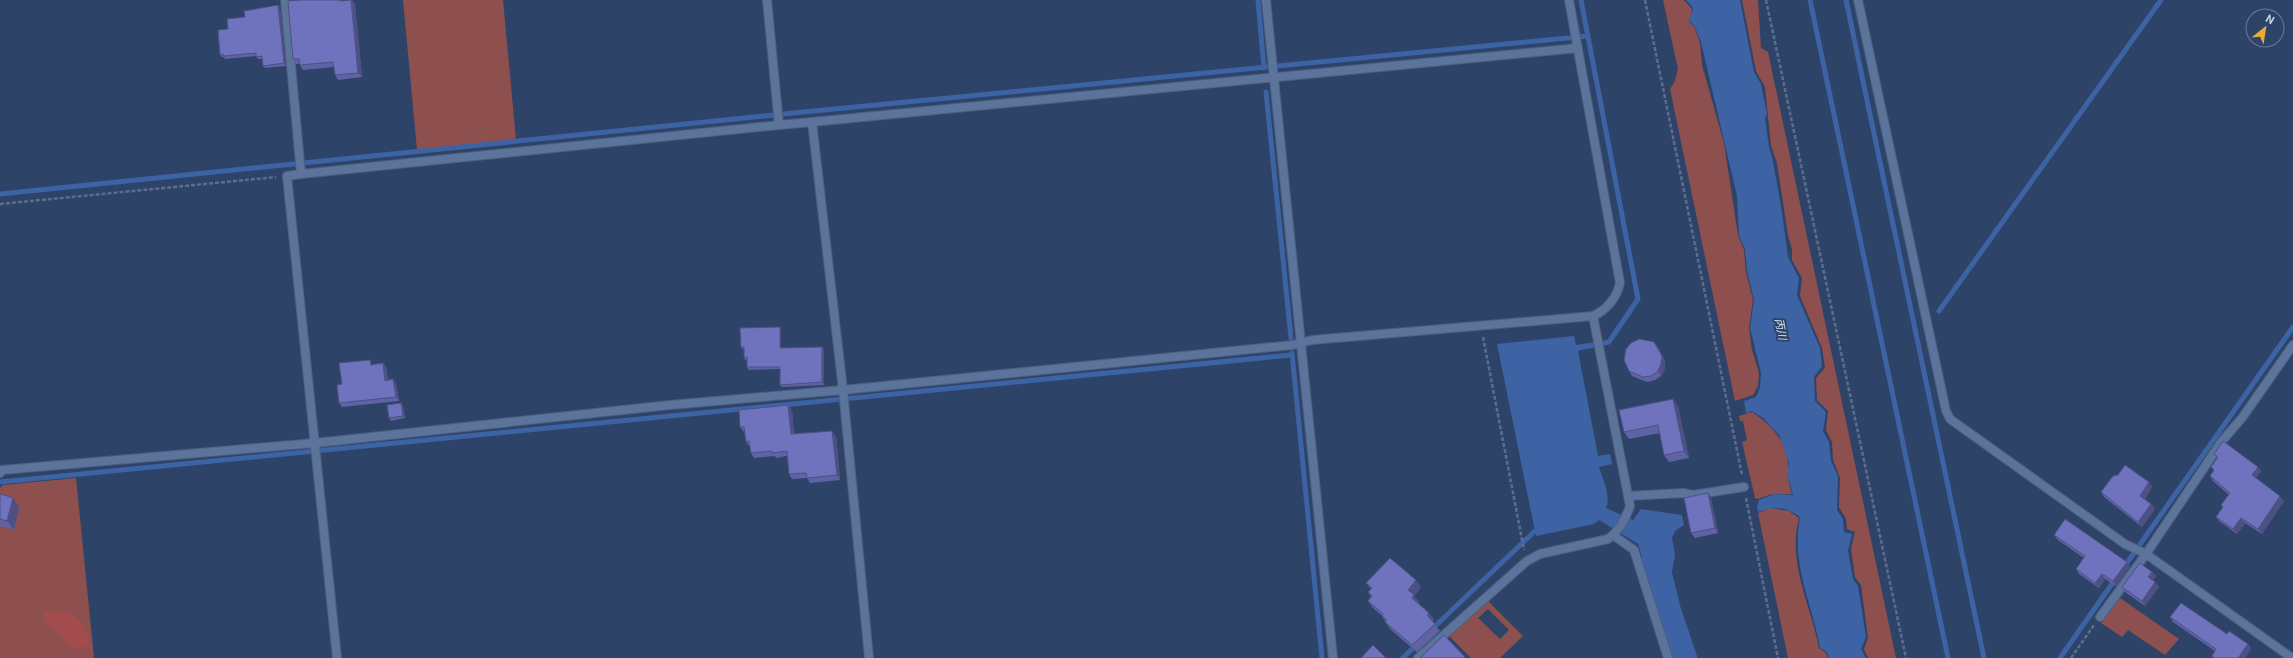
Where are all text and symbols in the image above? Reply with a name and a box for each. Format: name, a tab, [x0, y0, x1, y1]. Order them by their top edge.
north arrow	[2245, 8, 2285, 48]
text: N	[2263, 12, 2277, 27]
water label: 丙川	[1772, 317, 1789, 342]

